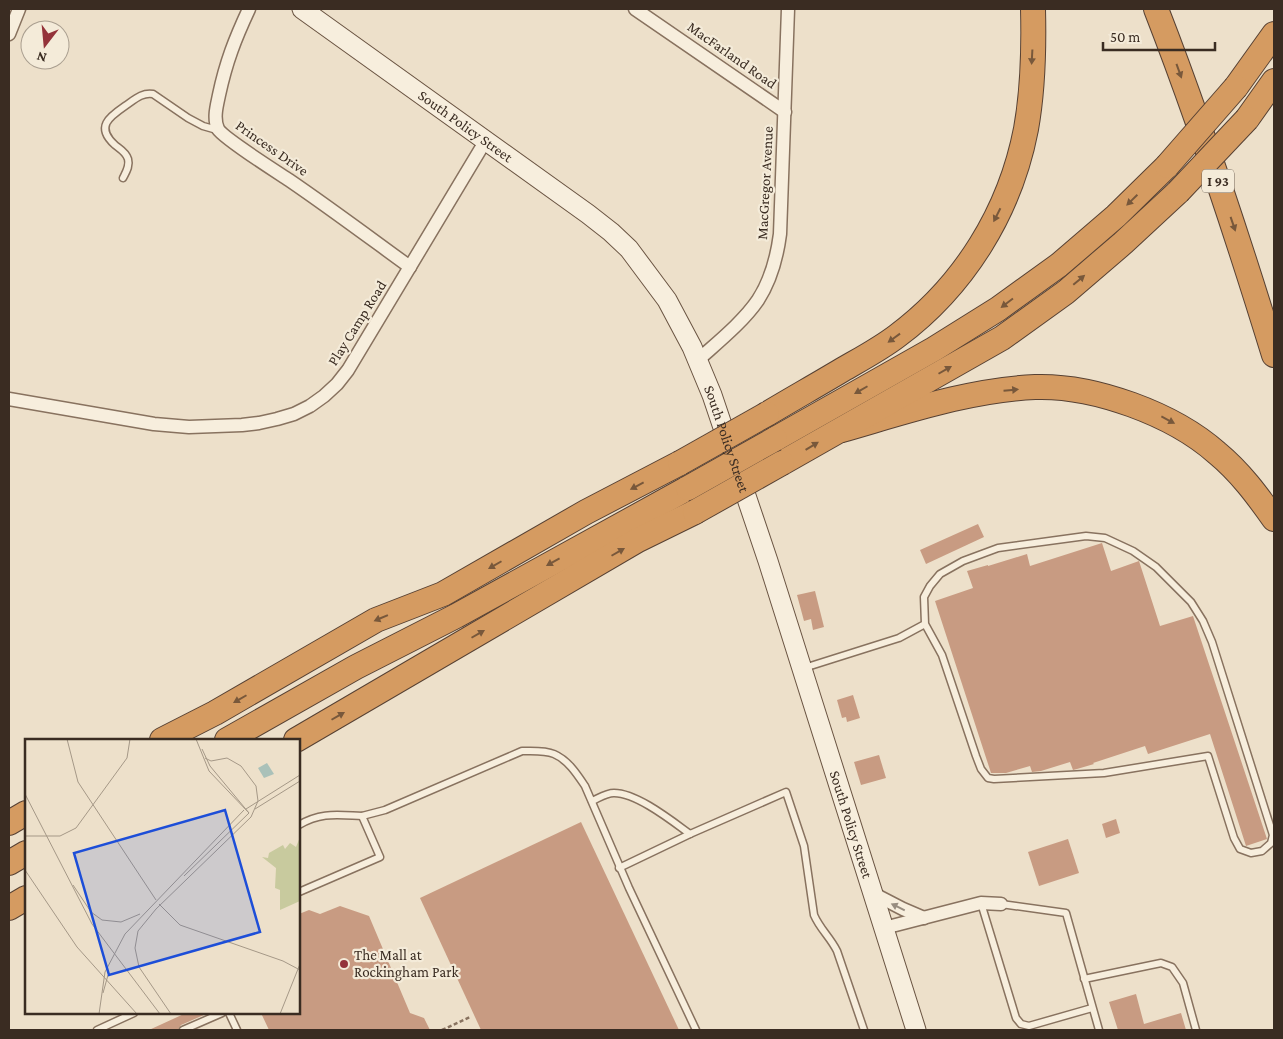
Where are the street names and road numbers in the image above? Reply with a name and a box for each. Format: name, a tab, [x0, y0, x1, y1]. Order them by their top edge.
street label: MacFarland Road	[684, 18, 780, 92]
street label: South Policy Street	[415, 87, 516, 166]
street label: Princess Drive	[233, 117, 312, 179]
street label: MacGregor Avenue	[754, 125, 777, 240]
road number: I 93	[1202, 170, 1234, 192]
street label: Play Camp Road	[325, 278, 390, 369]
street label: South Policy Street	[701, 383, 753, 495]
street label: South Policy Street	[827, 768, 876, 881]

